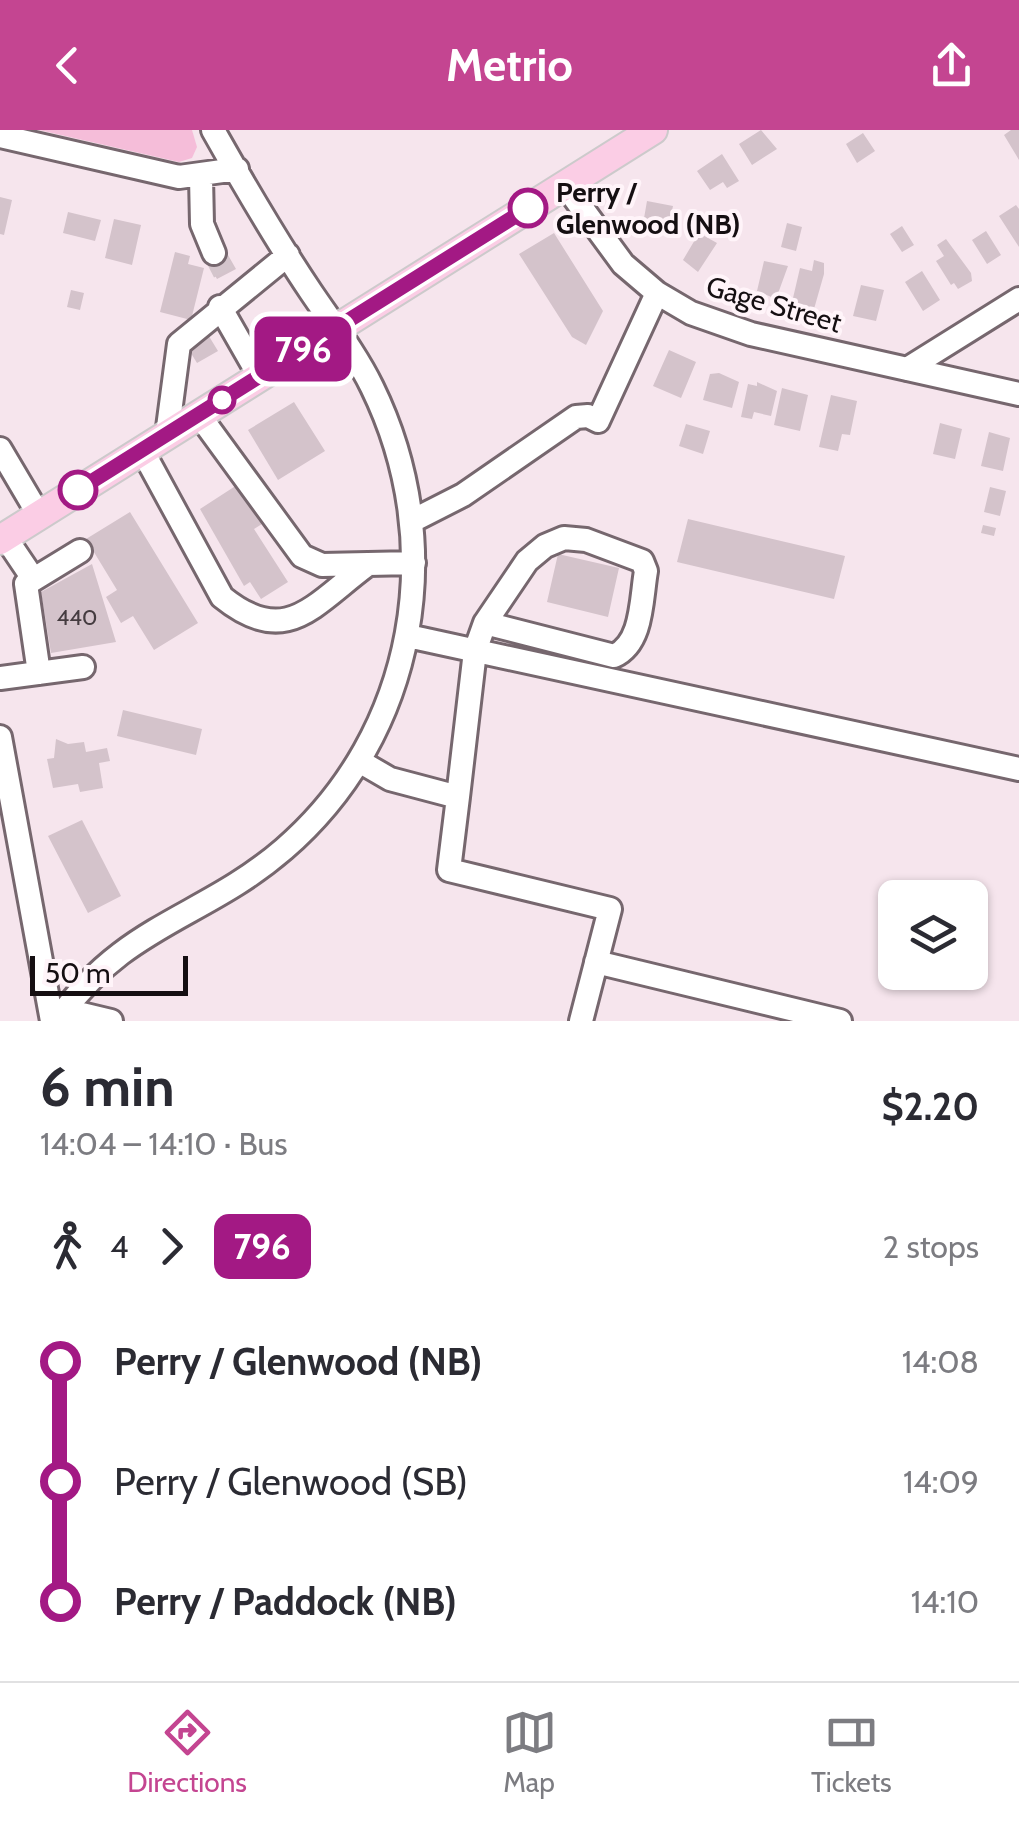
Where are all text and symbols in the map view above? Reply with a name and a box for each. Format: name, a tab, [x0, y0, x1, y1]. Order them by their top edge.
icon: back	[40, 38, 95, 93]
text: Metrio	[446, 38, 573, 92]
icon: share	[924, 38, 979, 93]
place label: Perry / Glenwood (NB)	[556, 175, 740, 241]
marker: Perry / Glenwood (NB)	[509, 189, 547, 227]
street label: Gage Street	[703, 269, 845, 339]
line badge: 796	[246, 316, 360, 382]
text: 796	[274, 328, 332, 371]
unlabelled marker	[209, 387, 235, 413]
unlabelled marker	[59, 471, 97, 509]
house number: 440	[57, 604, 97, 631]
map controls	[878, 880, 988, 990]
button: layers	[878, 880, 988, 990]
scale bar	[30, 951, 188, 996]
text: 50 m	[45, 956, 111, 990]
text: 6 min	[40, 1053, 175, 1120]
text: $2.20	[881, 1083, 979, 1130]
text: 14:04 – 14:10 · Bus	[40, 1124, 288, 1163]
icon: walk	[40, 1219, 95, 1274]
icon: forward	[144, 1219, 199, 1274]
text: 796	[234, 1225, 291, 1268]
text: 4	[110, 1227, 129, 1266]
text: 2 stops	[882, 1227, 979, 1266]
text: Perry / Glenwood (NB)	[114, 1338, 482, 1385]
text: 14:08	[902, 1342, 979, 1381]
text: Perry / Glenwood (SB)	[114, 1458, 468, 1505]
text: 14:09	[903, 1462, 979, 1501]
text: Perry / Paddock (NB)	[114, 1578, 457, 1625]
text: 14:10	[911, 1582, 979, 1621]
tab: Directions	[127, 1705, 247, 1799]
tab: Map	[502, 1705, 557, 1799]
tab: Tickets	[811, 1705, 892, 1799]

